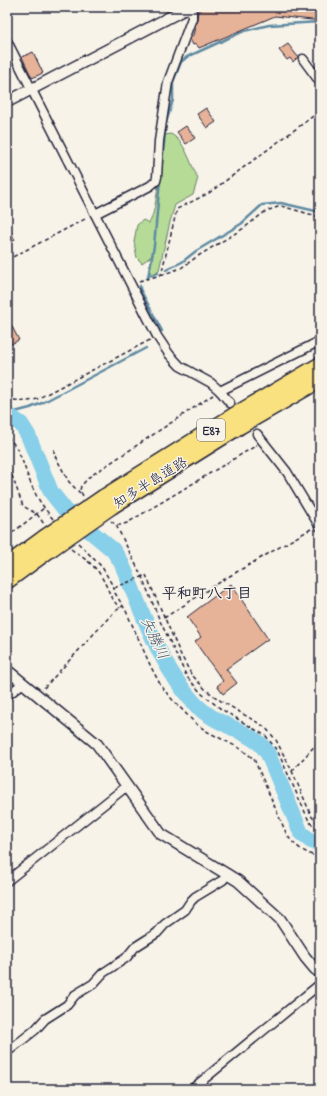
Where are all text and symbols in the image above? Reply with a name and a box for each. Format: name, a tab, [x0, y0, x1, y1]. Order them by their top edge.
road number: E87	[197, 419, 225, 441]
street label: 知多半島道路	[110, 452, 192, 514]
district label: 平和町八丁目	[162, 583, 252, 605]
water label: 矢勝川	[134, 613, 174, 663]

